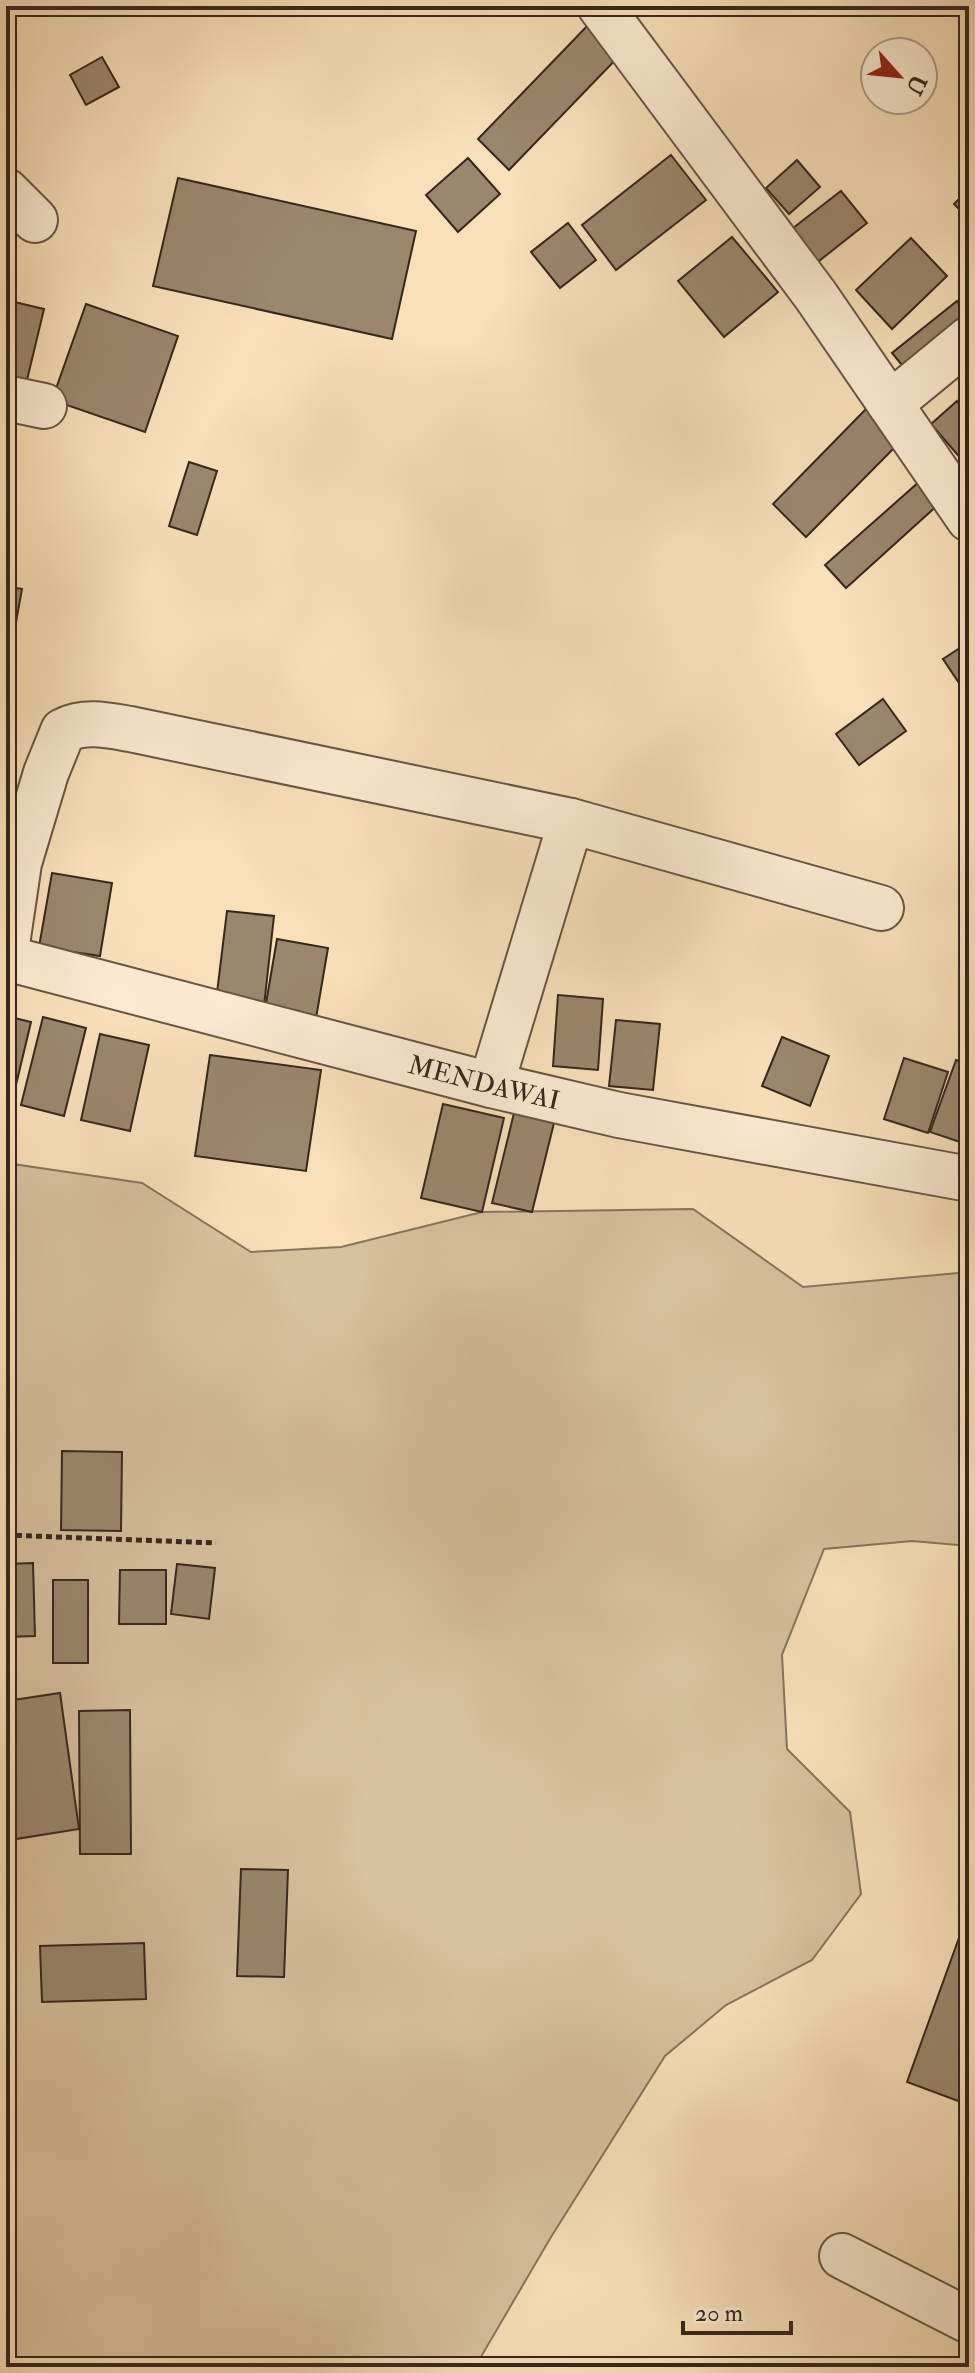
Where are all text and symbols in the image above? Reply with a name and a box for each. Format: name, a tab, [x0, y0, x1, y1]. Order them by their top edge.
north arrow	[859, 36, 939, 116]
text: U	[899, 70, 933, 100]
street label: MENDAWAI	[405, 1049, 563, 1118]
scale bar	[683, 2285, 791, 2335]
text: 20 m	[695, 2298, 744, 2329]

